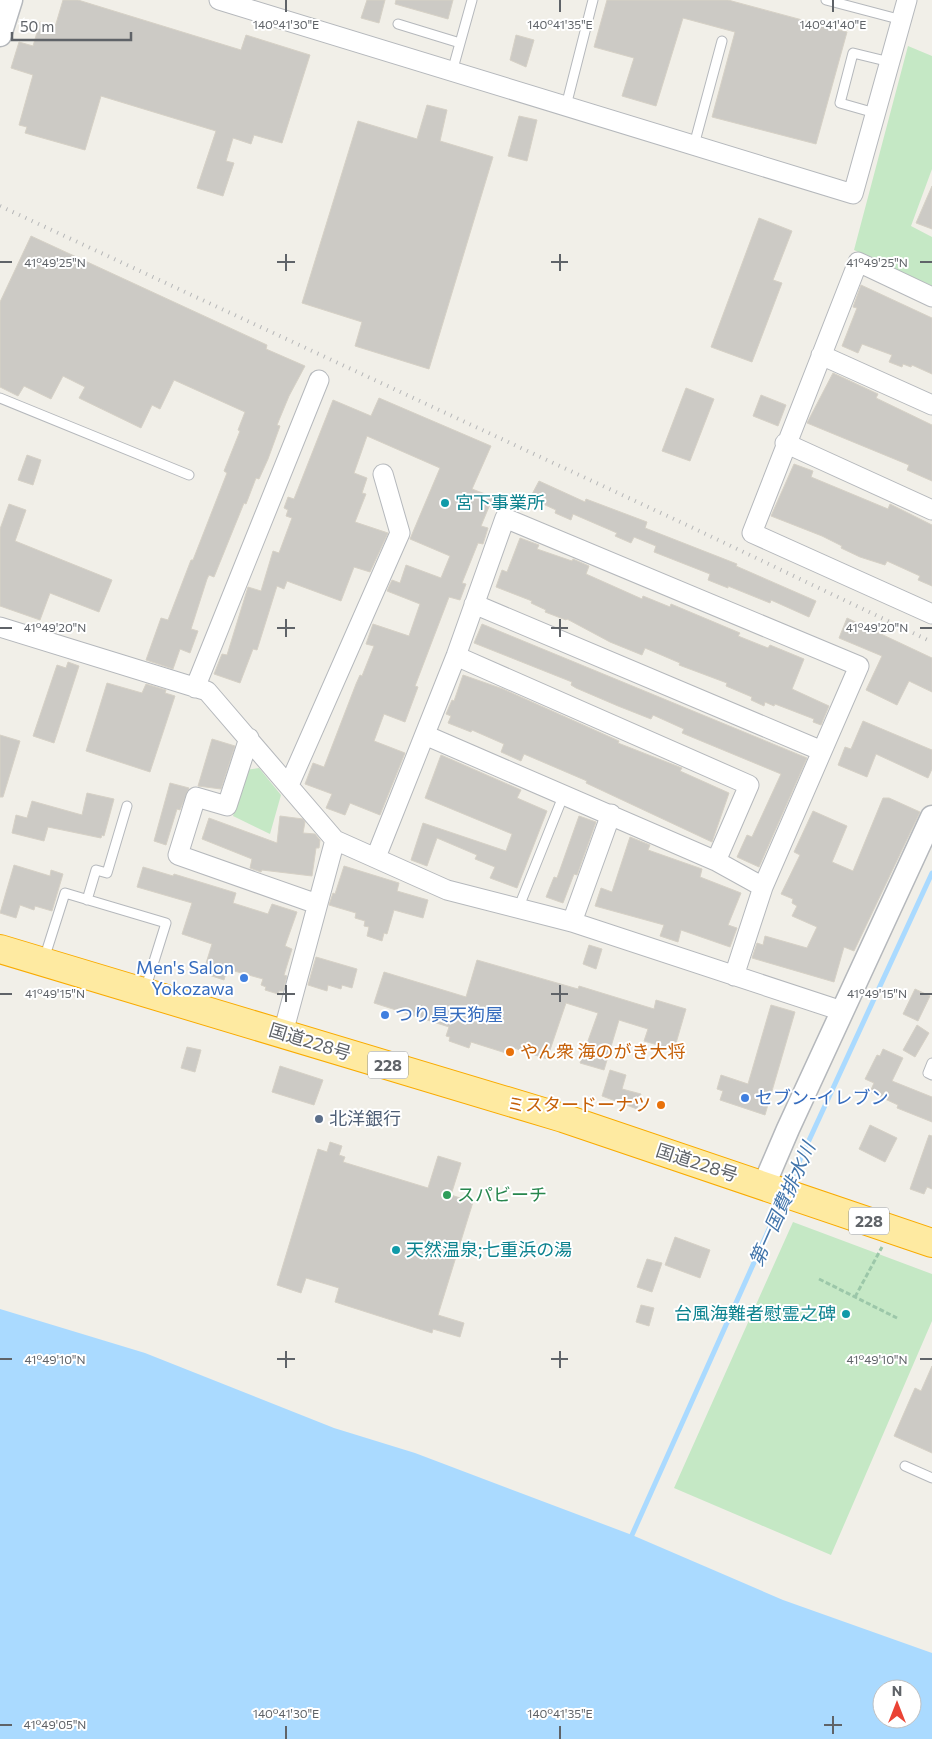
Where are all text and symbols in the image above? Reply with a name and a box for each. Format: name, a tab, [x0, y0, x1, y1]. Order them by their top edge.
scale bar	[12, 10, 131, 42]
text: 50 m	[20, 17, 54, 35]
text: 140°41'30"E	[253, 17, 319, 31]
text: 140°41'35"E	[527, 17, 593, 31]
text: 140°41'40"E	[800, 17, 866, 31]
text: 41°49'25"N	[24, 255, 86, 269]
text: 41°49'25"N	[846, 255, 908, 269]
place label: 宮下事業所	[455, 491, 545, 513]
marker: 宮下事業所	[439, 497, 451, 509]
text: 41°49'20"N	[24, 620, 86, 634]
text: 41°49'20"N	[846, 620, 908, 634]
place label: Men's Salon Yokozawa	[136, 956, 234, 999]
marker: Men's Salon Yokozawa	[238, 972, 250, 984]
text: 41°49'15"N	[25, 986, 85, 1000]
text: 41°49'15"N	[847, 986, 907, 1000]
place label: つり具天狗屋	[395, 1003, 503, 1025]
marker: つり具天狗屋	[379, 1009, 391, 1021]
street label: 国道228号	[267, 1018, 354, 1064]
place label: やん衆 海のがき大将	[520, 1040, 685, 1062]
marker: やん衆 海のがき大将	[504, 1046, 516, 1058]
road number: 228	[368, 1052, 408, 1078]
place label: セブン-イレブン	[755, 1086, 889, 1108]
marker: セブン-イレブン	[739, 1092, 751, 1104]
place label: ミスタードーナツ	[507, 1093, 651, 1115]
marker: ミスタードーナツ	[655, 1099, 667, 1111]
place label: 北洋銀行	[329, 1107, 401, 1129]
marker: 北洋銀行	[313, 1113, 325, 1125]
water label: 第一国費排水川	[744, 1137, 820, 1269]
street label: 国道228号	[654, 1138, 741, 1186]
place label: スパビーチ	[457, 1183, 547, 1205]
marker: スパビーチ	[441, 1189, 453, 1201]
road number: 228	[849, 1208, 889, 1234]
place label: 天然温泉;七重浜の湯	[406, 1238, 572, 1260]
marker: 天然温泉;七重浜の湯	[390, 1244, 402, 1256]
place label: 台風海難者慰霊之碑	[674, 1302, 836, 1324]
marker: 台風海難者慰霊之碑	[840, 1308, 852, 1320]
text: 41°49'10"N	[24, 1352, 86, 1366]
text: 41°49'10"N	[846, 1352, 908, 1366]
north arrow	[872, 1679, 922, 1729]
text: N	[892, 1682, 902, 1699]
text: 140°41'30"E	[253, 1706, 319, 1720]
text: 140°41'35"E	[527, 1706, 593, 1720]
text: 41°49'05"N	[24, 1717, 86, 1731]

